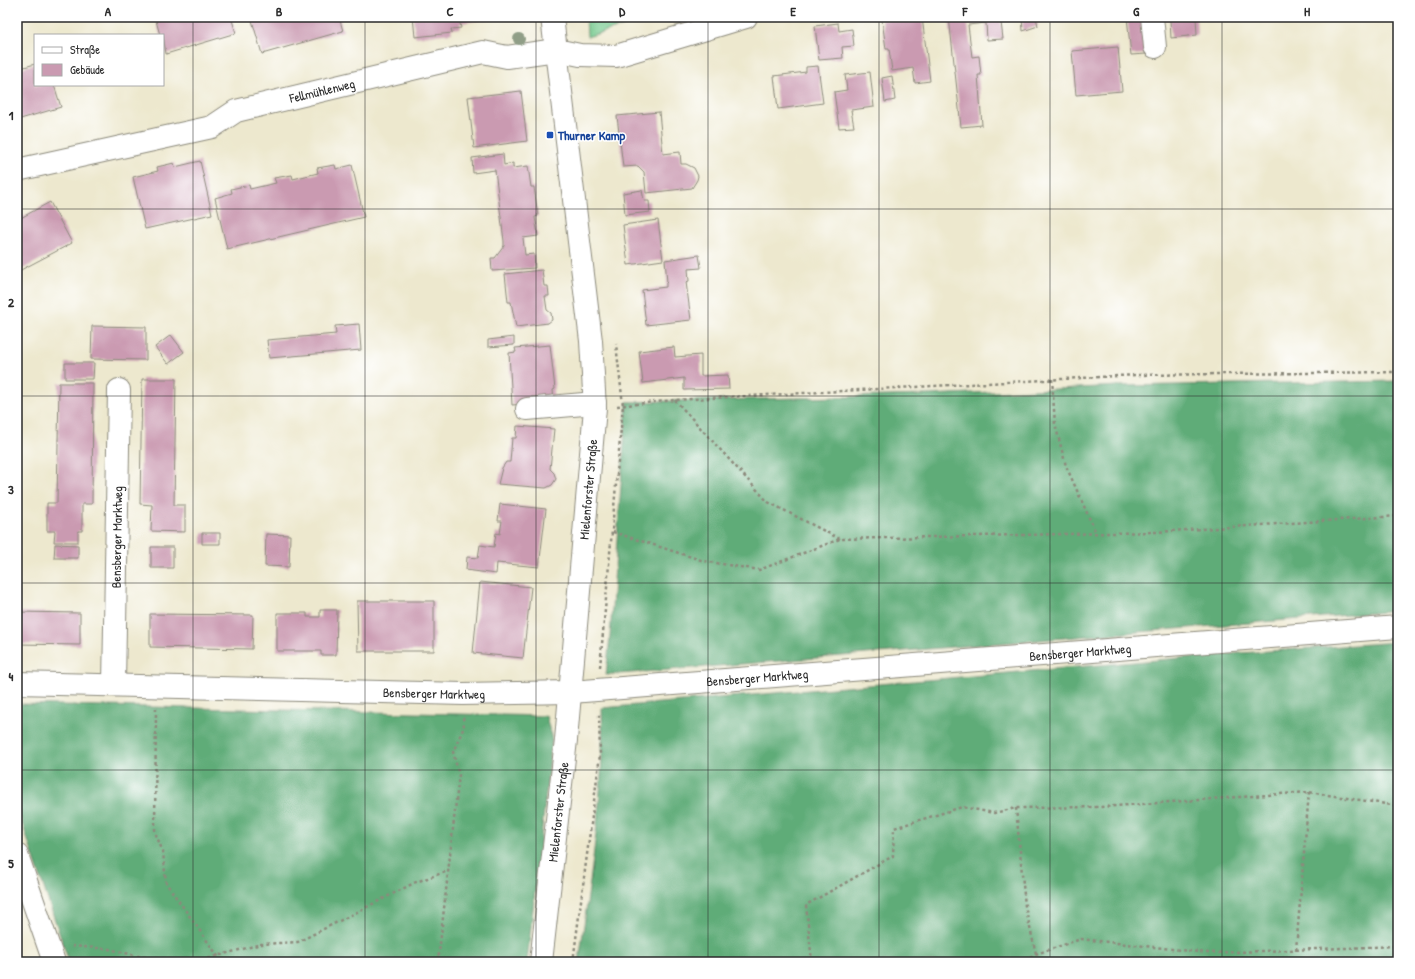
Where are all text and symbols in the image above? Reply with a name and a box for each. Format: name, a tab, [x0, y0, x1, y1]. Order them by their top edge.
text: A	[105, 2, 112, 20]
text: B	[276, 2, 283, 20]
text: C	[446, 2, 454, 20]
text: D	[619, 2, 626, 20]
text: E	[790, 2, 796, 20]
text: F	[962, 2, 969, 20]
text: G	[1133, 2, 1140, 20]
text: H	[1304, 2, 1310, 20]
legend	[34, 34, 164, 86]
text: Straße	[70, 41, 100, 58]
text: Gebäude	[70, 61, 105, 78]
street label: Fellmühlenweg	[287, 74, 357, 107]
text: 1	[9, 106, 14, 124]
place label: Thurner Kamp	[557, 126, 626, 145]
marker: Thurner Kamp	[545, 130, 555, 140]
text: 2	[8, 293, 15, 311]
street label: Mielenforster Straße	[575, 438, 601, 540]
text: 3	[8, 480, 14, 498]
street label: Bensberger Marktweg	[107, 486, 126, 588]
street label: Bensberger Marktweg	[1029, 639, 1132, 665]
street label: Bensberger Marktweg	[706, 664, 809, 690]
text: 4	[9, 667, 14, 685]
street label: Bensberger Marktweg	[383, 683, 485, 703]
street label: Mielenforster Straße	[543, 761, 572, 863]
text: 5	[8, 854, 14, 872]

